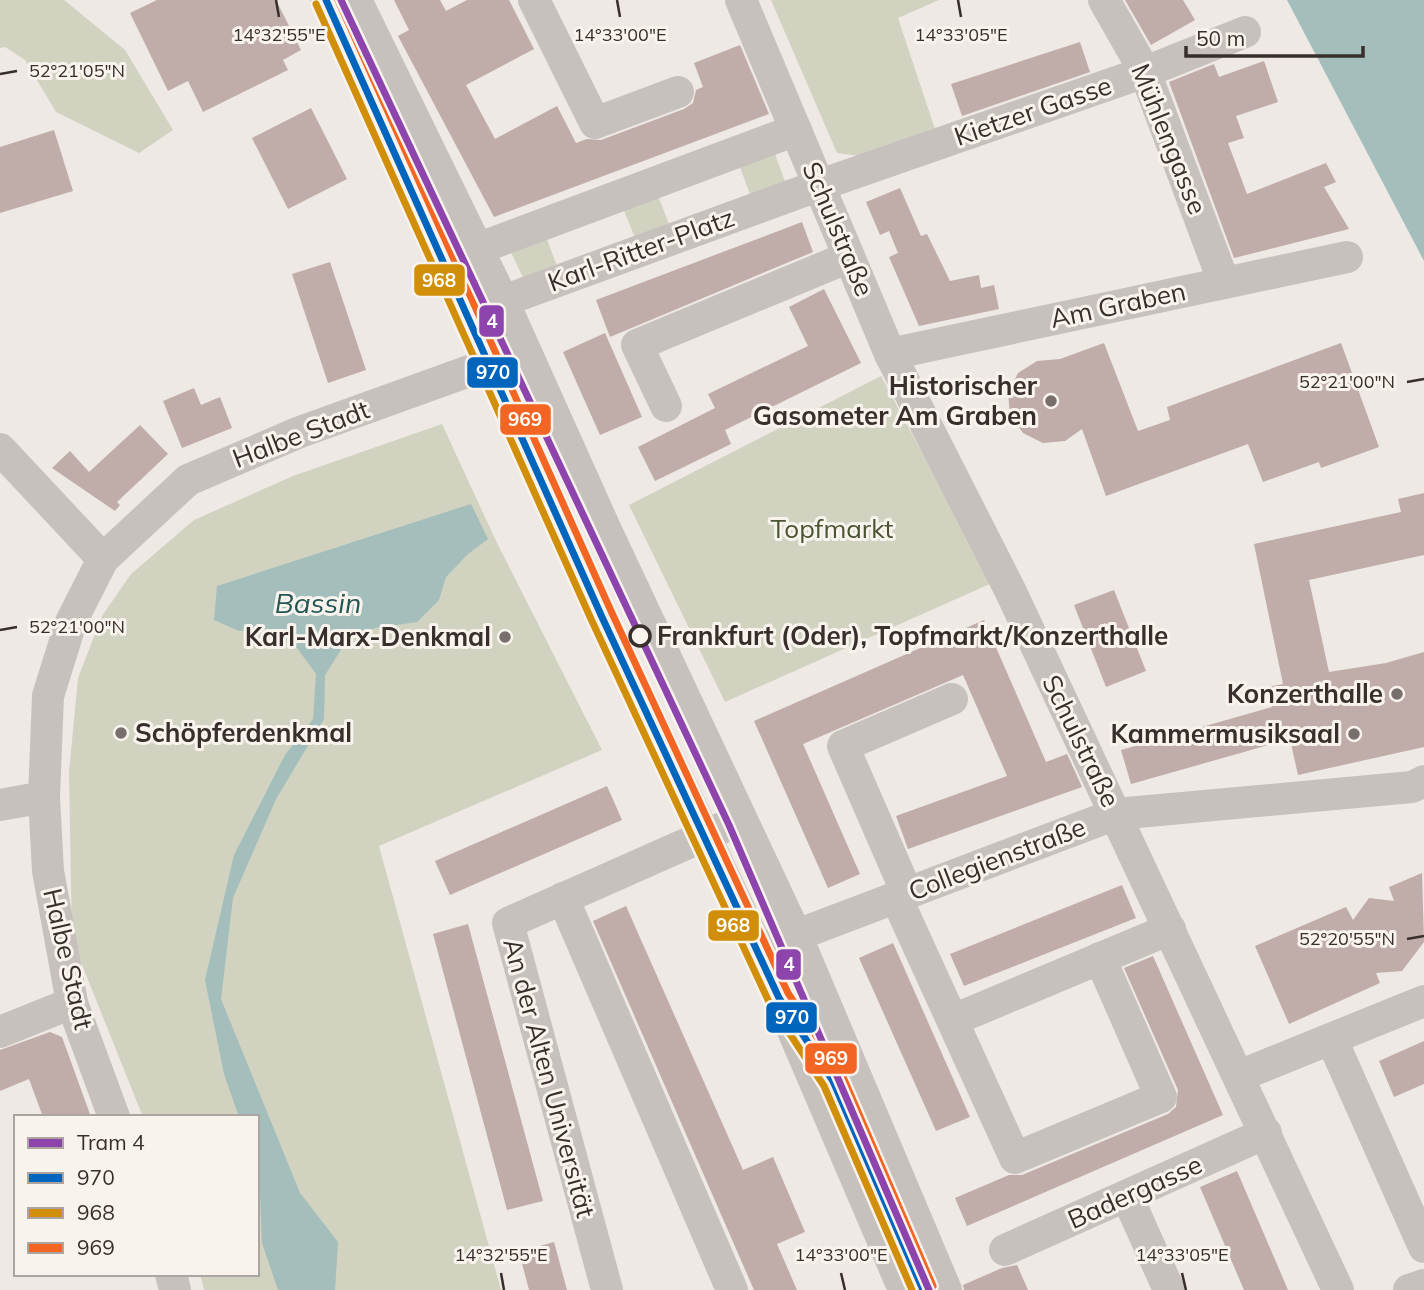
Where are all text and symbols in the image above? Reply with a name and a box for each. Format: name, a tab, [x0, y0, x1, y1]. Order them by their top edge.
scale bar	[1186, 14, 1363, 58]
text: 14°32'55"E	[232, 23, 326, 46]
text: 14°33'00"E	[573, 23, 667, 46]
text: 14°33'05"E	[914, 23, 1008, 46]
text: 50 m	[1196, 25, 1245, 51]
text: 52°21'05"N	[29, 59, 125, 82]
street label: Mühlengasse	[1124, 59, 1215, 219]
street label: Kietzer Gasse	[950, 68, 1116, 153]
street label: Schulstraße	[795, 157, 882, 301]
street label: Karl-Ritter-Platz	[543, 200, 739, 299]
line badge: 968	[413, 263, 466, 297]
text: 968	[422, 268, 456, 292]
street label: Am Graben	[1047, 274, 1189, 335]
line badge: 4	[478, 304, 505, 338]
text: 4	[486, 309, 498, 333]
line badge: 970	[466, 356, 519, 389]
text: 970	[476, 360, 510, 384]
place label: Historischer Gasometer Am Graben	[753, 369, 1038, 432]
text: 52°21'00"N	[1299, 370, 1395, 393]
street label: Halbe Stadt	[228, 392, 374, 475]
marker: Historischer Gasometer Am Graben	[1043, 393, 1059, 409]
line badge: 969	[499, 403, 552, 436]
text: 969	[508, 407, 542, 431]
park label: Topfmarkt	[771, 512, 893, 545]
water label: Bassin	[275, 585, 361, 620]
text: 52°21'00"N	[29, 615, 125, 638]
place label: Frankfurt (Oder), Topfmarkt/Konzerthalle	[657, 619, 1168, 652]
place label: Karl-Marx-Denkmal	[245, 620, 491, 653]
marker: Frankfurt (Oder), Topfmarkt/Konzerthalle	[629, 625, 651, 647]
marker: Karl-Marx-Denkmal	[497, 629, 513, 645]
street label: Schulstraße	[1035, 669, 1128, 812]
place label: Konzerthalle	[1227, 677, 1383, 710]
marker: Konzerthalle	[1389, 686, 1405, 702]
place label: Schöpferdenkmal	[135, 716, 352, 749]
place label: Kammermusiksaal	[1110, 717, 1340, 750]
marker: Schöpferdenkmal	[113, 725, 129, 741]
marker: Kammermusiksaal	[1346, 726, 1362, 742]
street label: Collegienstraße	[904, 810, 1090, 907]
street label: Halbe Stadt	[36, 885, 101, 1033]
line badge: 968	[707, 909, 760, 942]
text: 968	[716, 913, 750, 937]
text: 52°20'55"N	[1299, 927, 1395, 950]
street label: An der Alten Universität	[496, 935, 603, 1221]
line badge: 4	[775, 948, 802, 981]
text: 4	[783, 952, 795, 976]
line badge: 970	[765, 1001, 818, 1034]
text: 970	[775, 1005, 809, 1029]
line badge: 969	[804, 1042, 858, 1075]
text: 969	[814, 1046, 848, 1070]
legend	[14, 1115, 259, 1276]
text: Tram 4	[77, 1129, 145, 1155]
street label: Badergasse	[1063, 1147, 1207, 1236]
text: 970	[77, 1164, 115, 1190]
text: 968	[77, 1199, 115, 1225]
text: 969	[77, 1234, 115, 1260]
text: 14°32'55"E	[454, 1243, 548, 1266]
text: 14°33'00"E	[794, 1243, 888, 1266]
text: 14°33'05"E	[1135, 1243, 1229, 1266]

